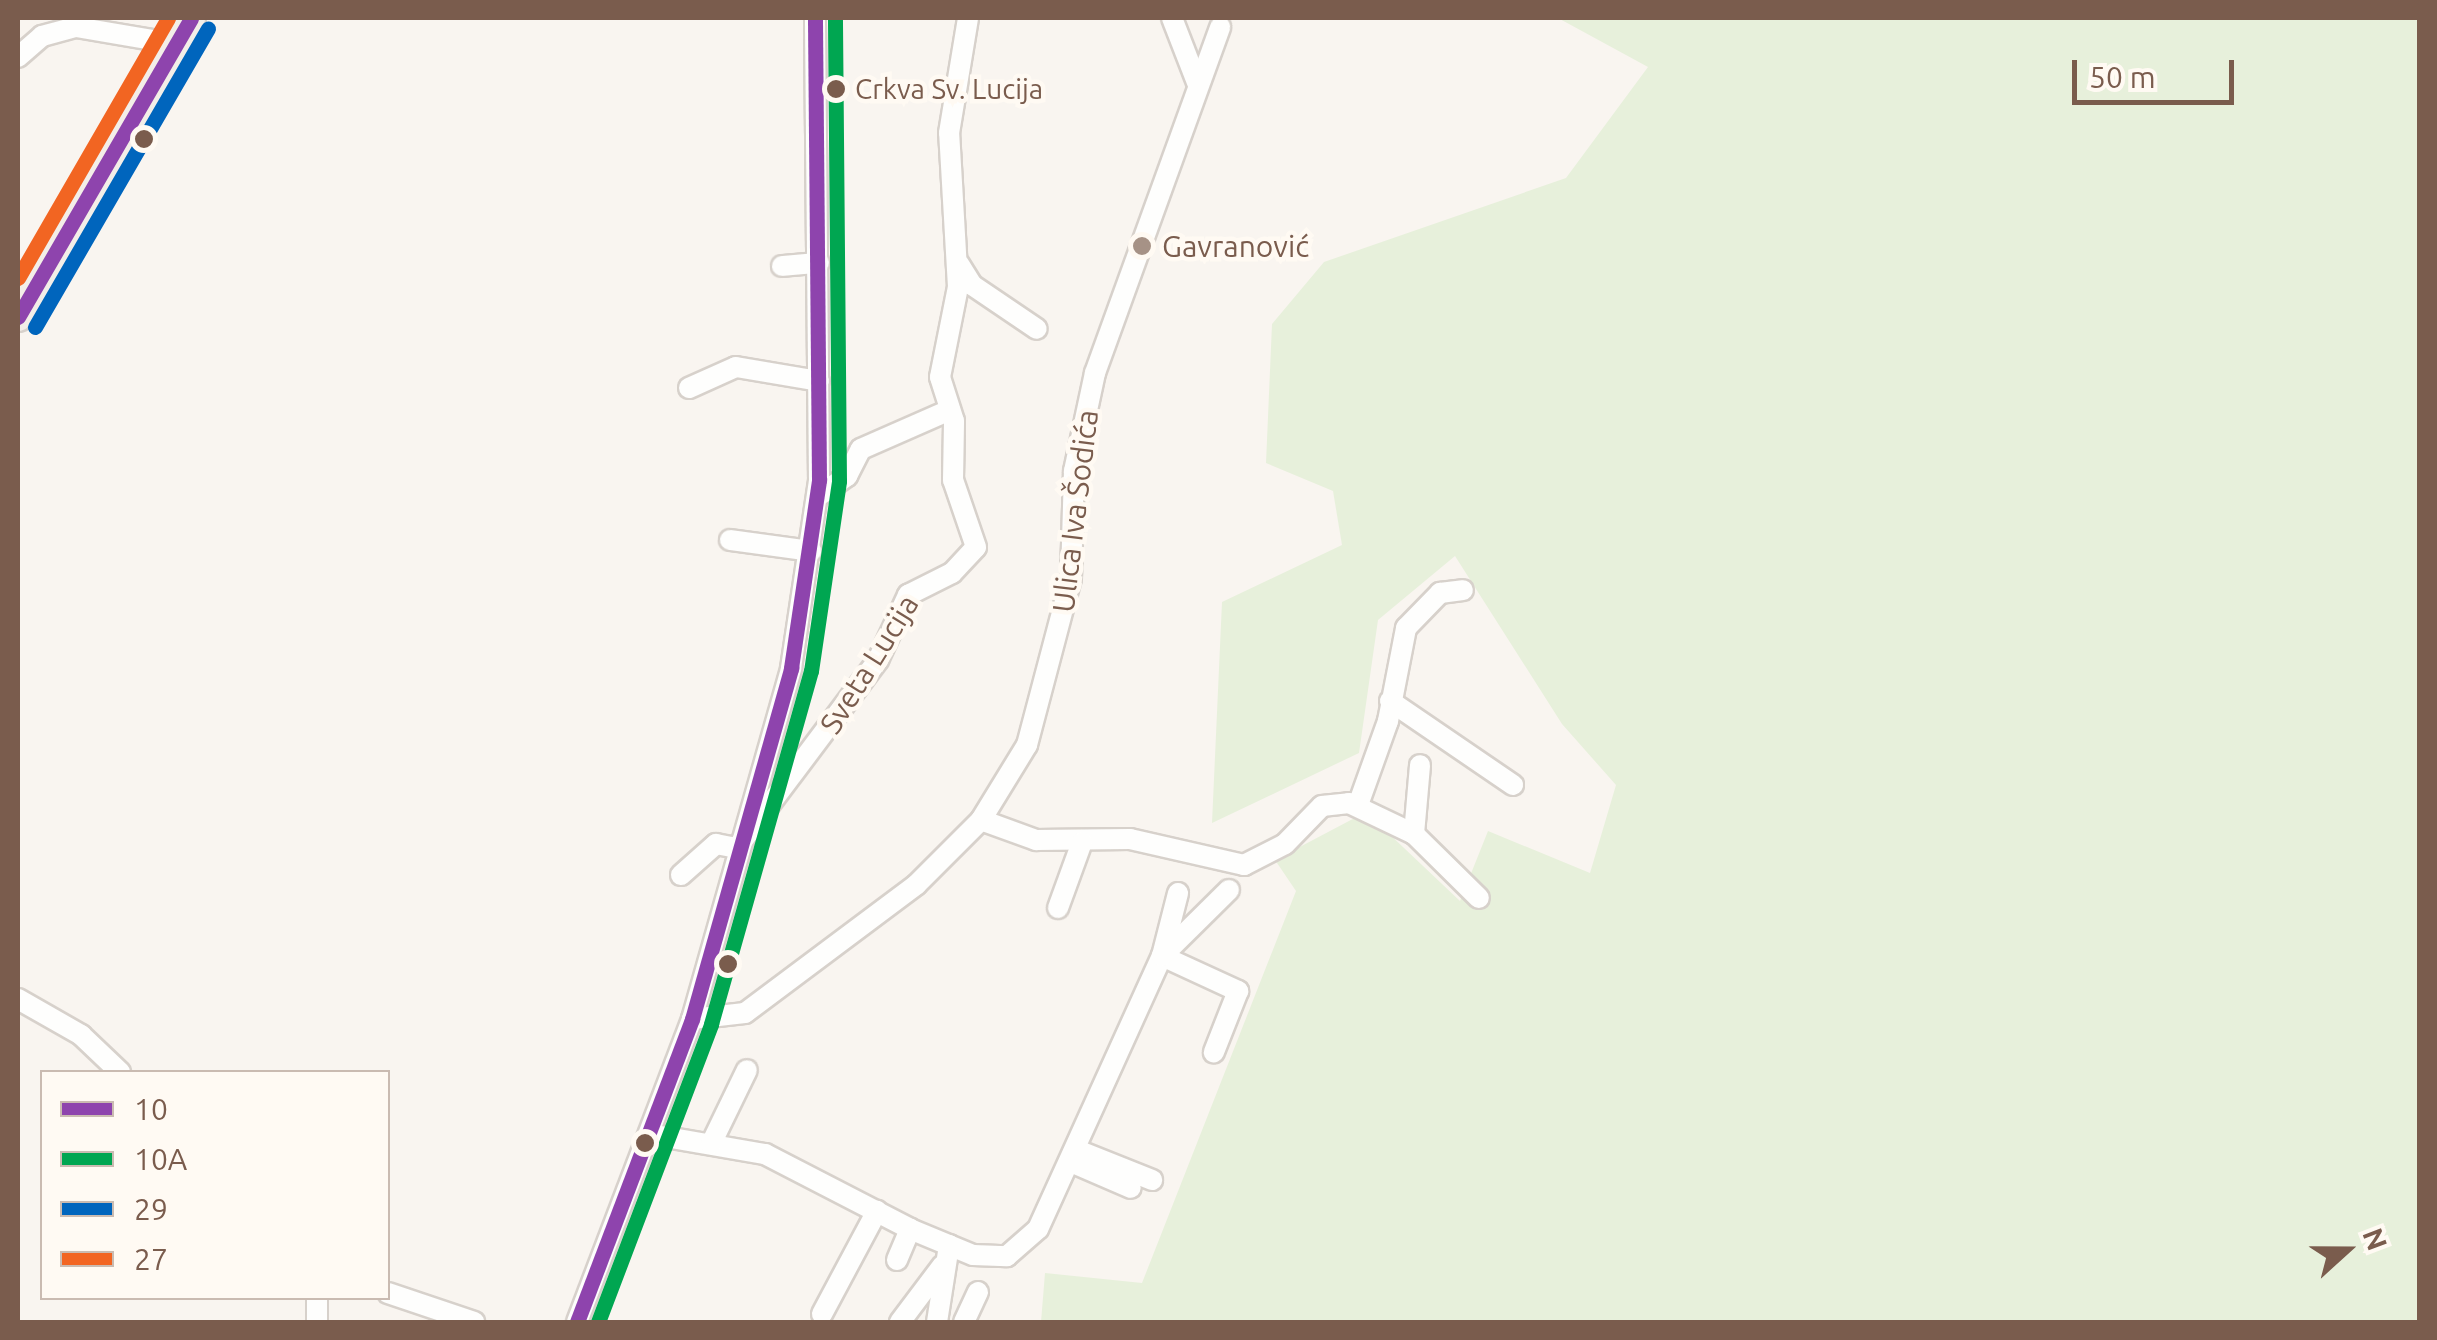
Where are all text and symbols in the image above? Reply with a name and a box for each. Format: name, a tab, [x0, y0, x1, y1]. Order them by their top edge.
scale bar	[2077, 40, 2240, 102]
text: 50 m	[2089, 60, 2156, 94]
place label: Crkva Sv. Lucija	[855, 72, 1043, 106]
marker: Crkva Sv. Lucija	[826, 79, 846, 99]
unlabelled marker	[134, 129, 154, 149]
place label: Gavranović	[1162, 228, 1309, 264]
marker: Gavranović	[1131, 235, 1153, 257]
street label: Ulica Iva Šodića	[1045, 408, 1105, 614]
street label: Sveta Lucija	[812, 588, 926, 740]
unlabelled marker	[718, 954, 738, 974]
legend	[40, 1070, 390, 1300]
text: 10	[134, 1092, 168, 1126]
unlabelled marker	[635, 1133, 655, 1153]
text: 10A	[134, 1142, 187, 1176]
text: 29	[134, 1192, 168, 1226]
north arrow	[2297, 1200, 2397, 1300]
text: N	[2357, 1224, 2394, 1254]
text: 27	[134, 1242, 168, 1276]

